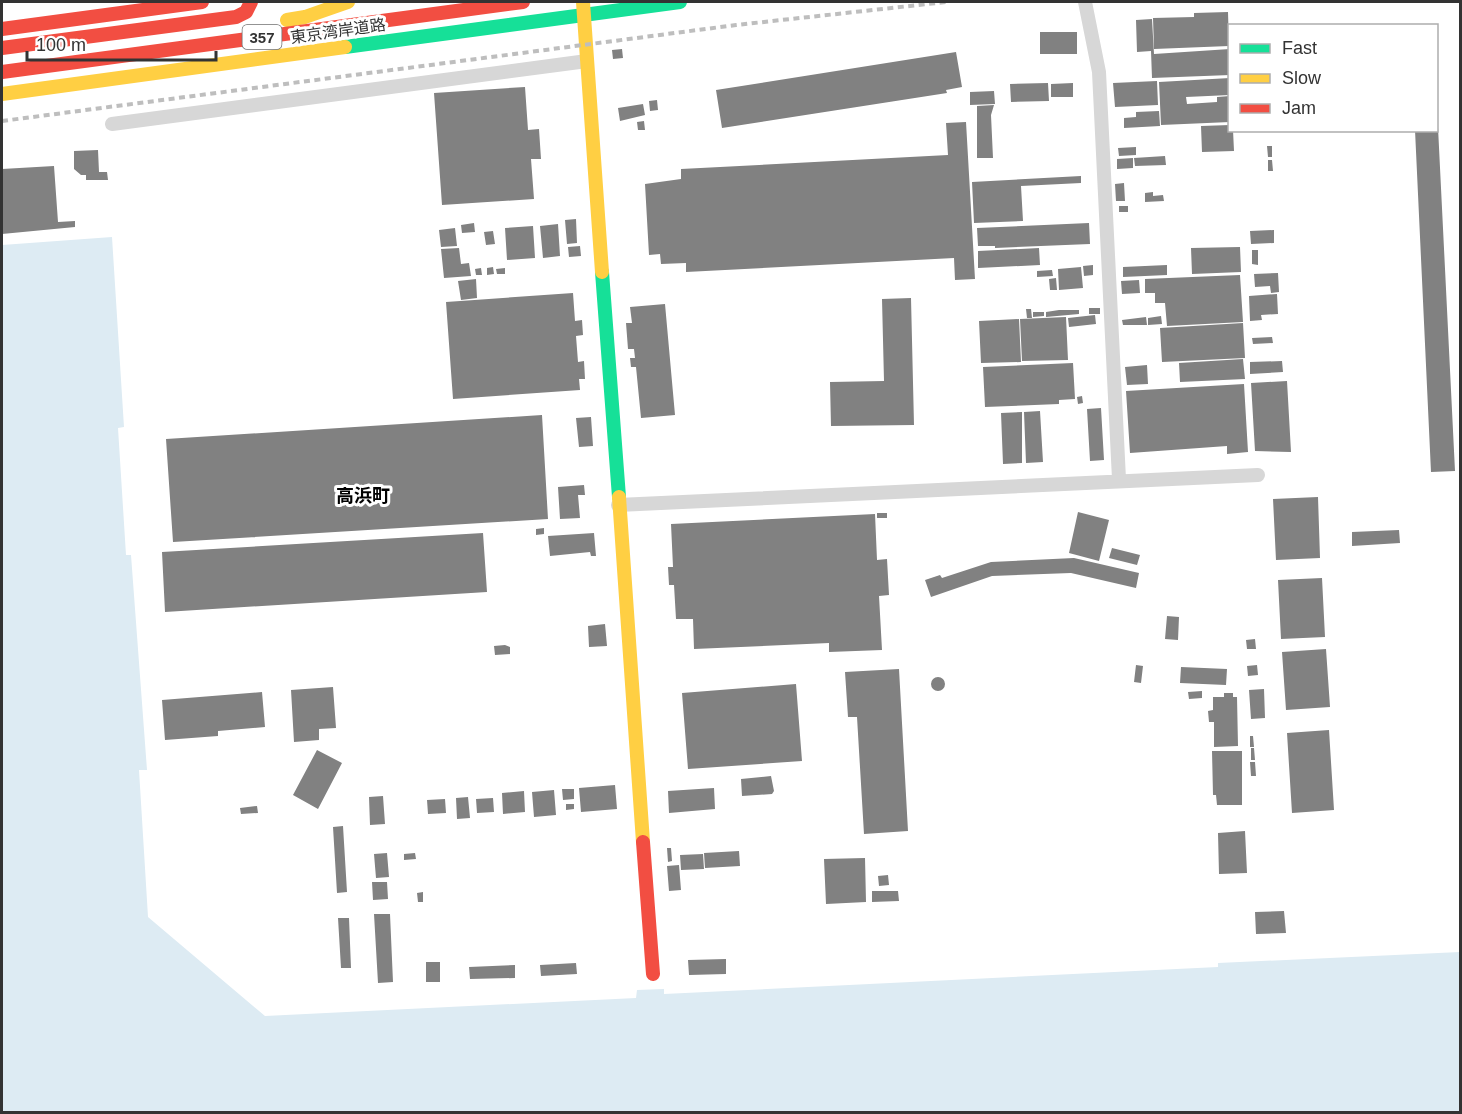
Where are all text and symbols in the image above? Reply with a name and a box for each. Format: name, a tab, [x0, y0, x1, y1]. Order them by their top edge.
street label: 東京湾岸道路	[289, 16, 387, 46]
scale bar	[27, 24, 216, 62]
legend	[1228, 24, 1438, 132]
road number: 357	[242, 25, 282, 49]
text: 100 m	[36, 35, 86, 55]
text: Fast	[1282, 38, 1317, 58]
text: Slow	[1282, 68, 1322, 88]
text: Jam	[1282, 98, 1316, 118]
district label: 高浜町	[336, 486, 390, 506]

